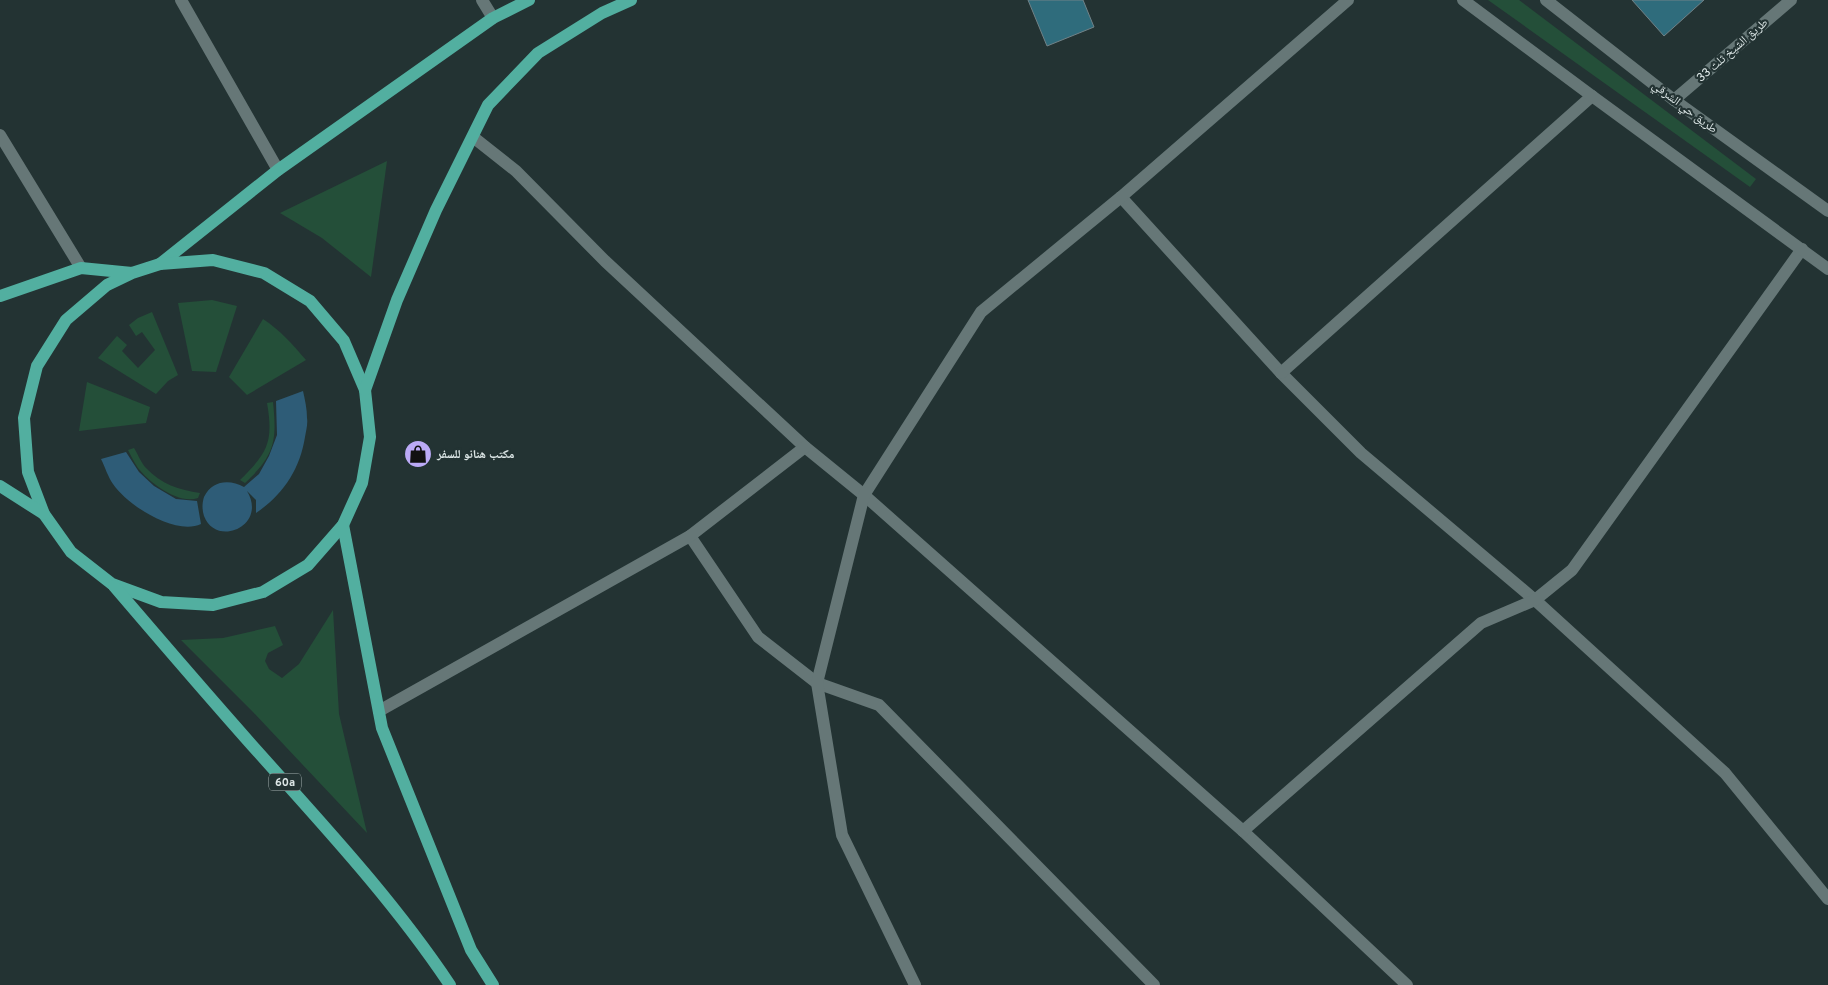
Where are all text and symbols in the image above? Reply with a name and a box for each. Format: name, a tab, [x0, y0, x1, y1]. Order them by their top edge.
street label: طريق الشيخ ثلث 33	[1693, 15, 1772, 86]
street label: طريق حي الشرقي	[1648, 78, 1720, 138]
shop icon: مكتب هنانو للسفر	[403, 439, 433, 469]
place label: مكتب هنانو للسفر	[436, 447, 515, 463]
road number: 60a	[269, 774, 301, 790]

